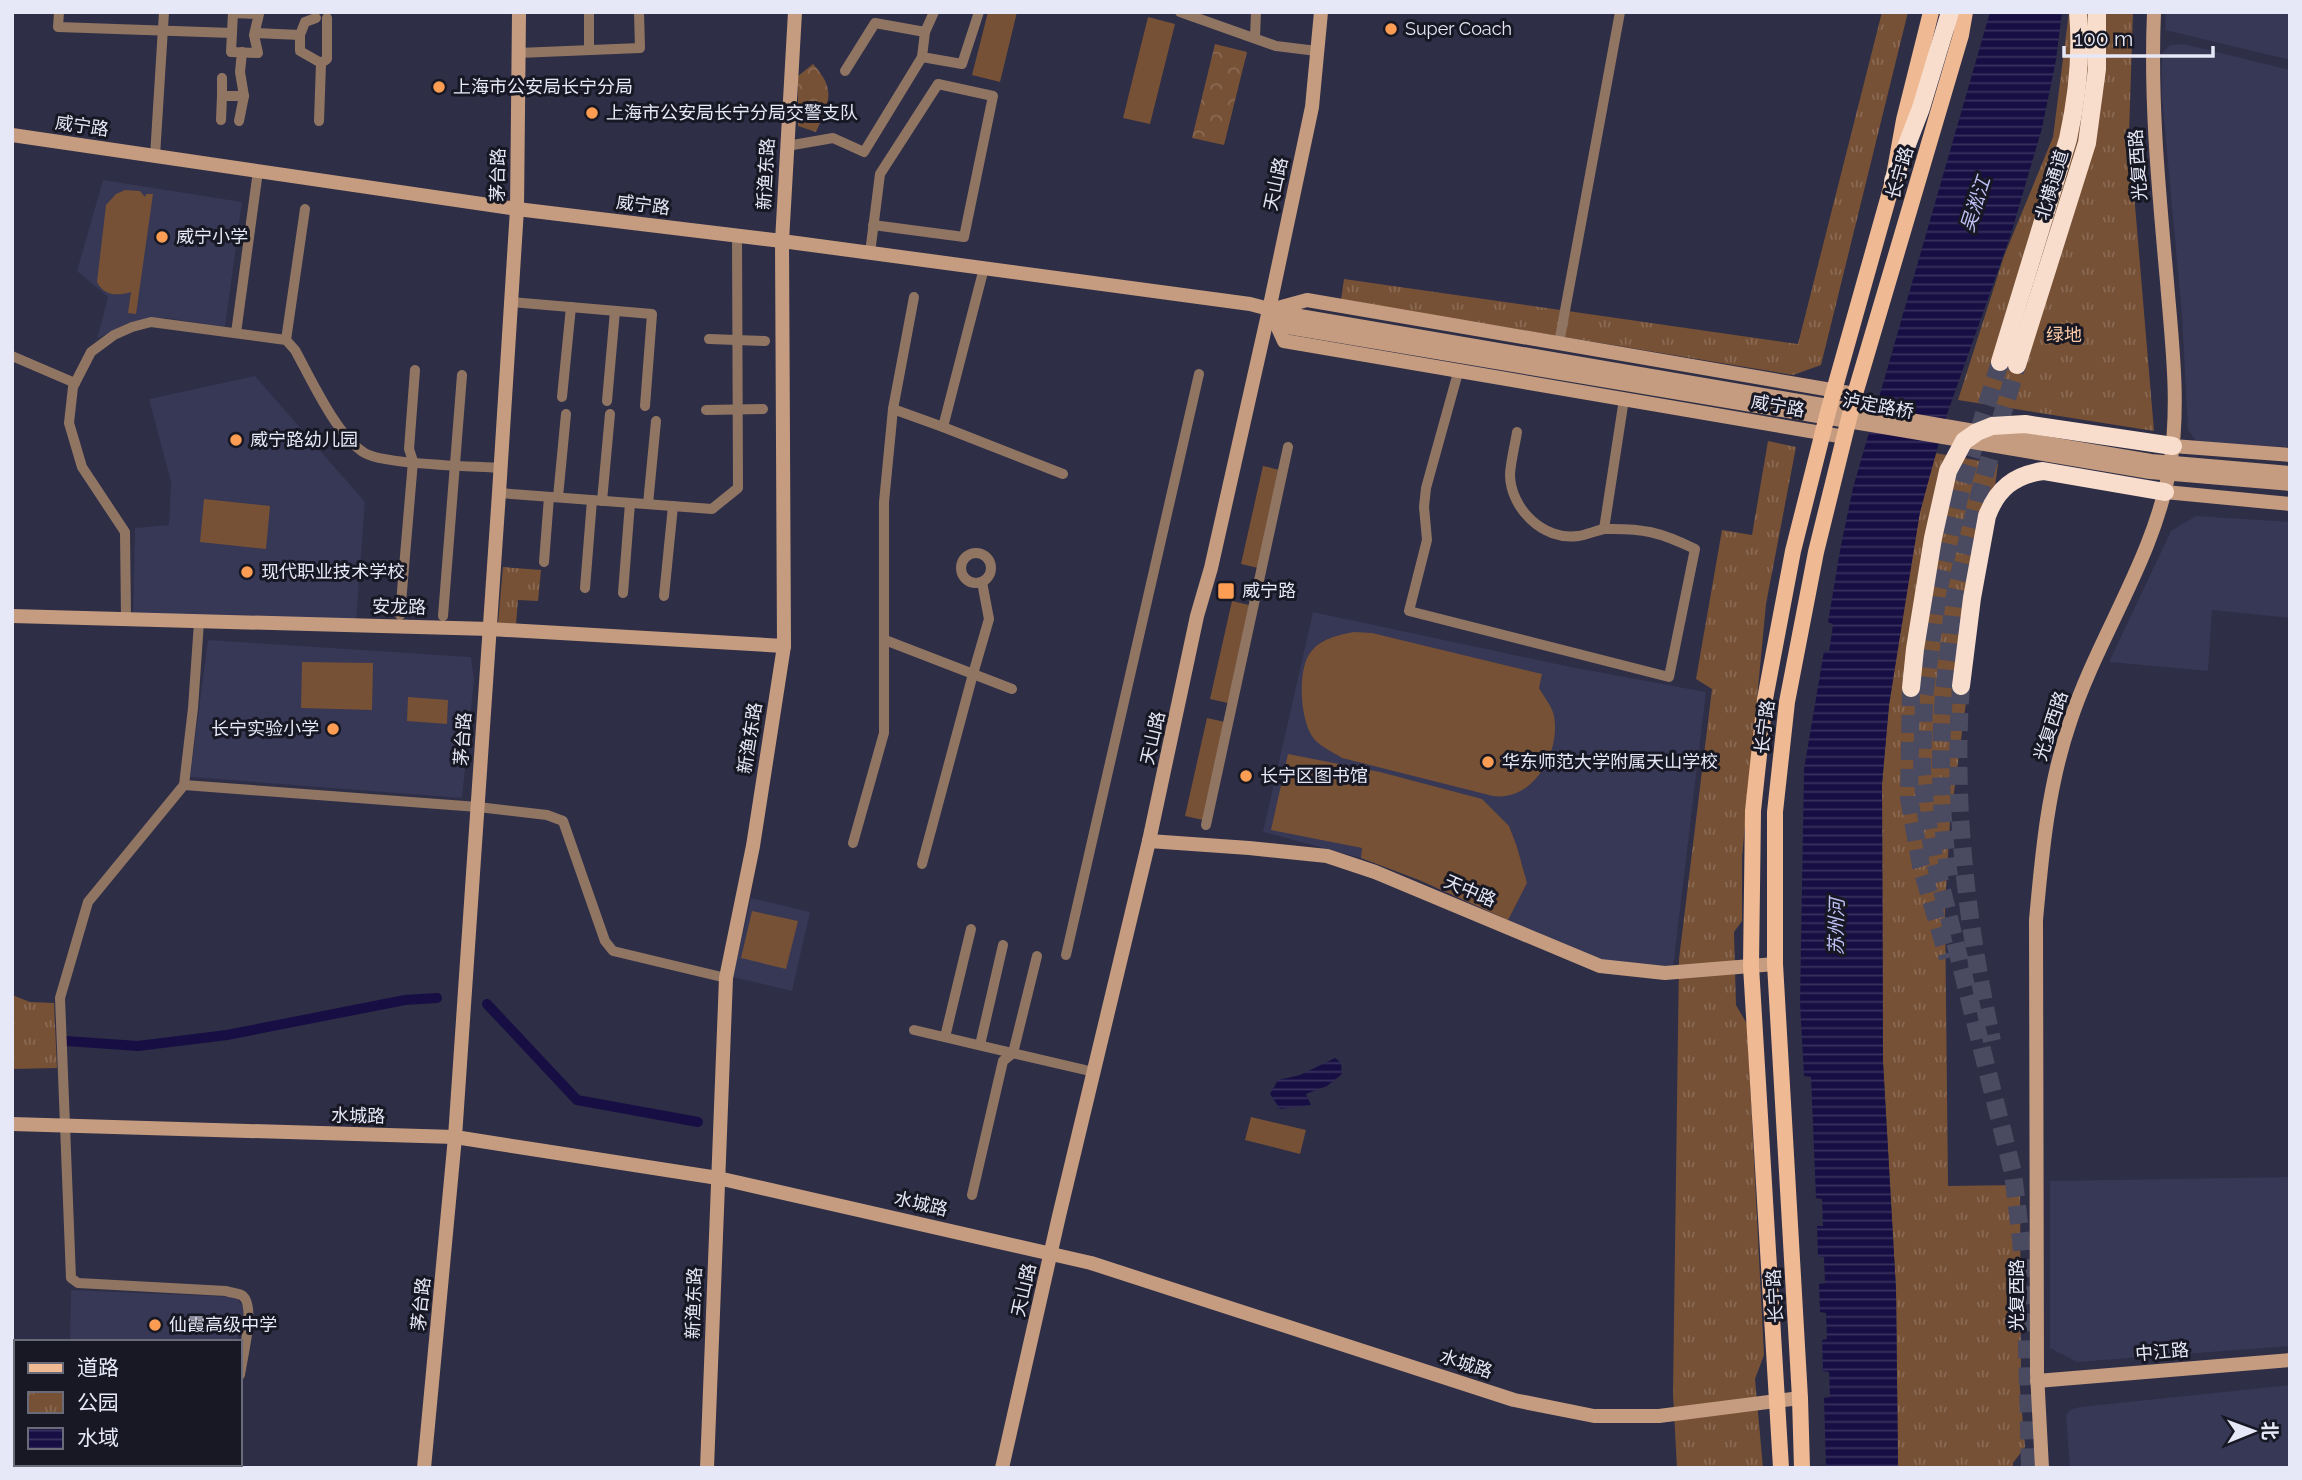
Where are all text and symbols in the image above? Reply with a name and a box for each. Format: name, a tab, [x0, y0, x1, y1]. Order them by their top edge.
scale bar	[2064, 14, 2213, 58]
place label: Super Coach	[1405, 18, 1512, 39]
marker: Super Coach	[1383, 21, 1399, 37]
text: 100 m	[2074, 26, 2133, 51]
place label: 上海市公安局长宁分局	[453, 76, 633, 97]
marker: 上海市公安局长宁分局	[431, 79, 447, 95]
place label: 上海市公安局长宁分局交警支队	[606, 102, 858, 123]
marker: 上海市公安局长宁分局交警支队	[584, 105, 600, 121]
street label: 威宁路	[54, 111, 110, 140]
street label: 光复西路	[2125, 128, 2150, 202]
street label: 新渔东路	[753, 137, 778, 210]
street label: 长宁路	[1882, 144, 1917, 202]
street label: 北横通道	[2031, 147, 2072, 222]
street label: 茅台路	[487, 148, 508, 202]
street label: 天山路	[1260, 155, 1291, 212]
water label: 吴淞江	[1956, 172, 1995, 235]
street label: 威宁路	[615, 191, 671, 218]
place label: 威宁小学	[176, 226, 248, 247]
marker: 威宁小学	[154, 229, 170, 245]
park label: 绿地	[2046, 324, 2082, 345]
street label: 泸定路桥	[1841, 389, 1915, 422]
street label: 威宁路	[1750, 390, 1806, 421]
place label: 威宁路幼儿园	[250, 429, 358, 450]
marker: 威宁路幼儿园	[228, 432, 244, 448]
place label: 现代职业技术学校	[261, 561, 405, 582]
marker: 现代职业技术学校	[239, 564, 255, 580]
place label: 威宁路	[1242, 580, 1296, 601]
marker: 威宁路	[1216, 581, 1236, 601]
street label: 安龙路	[372, 596, 426, 617]
street label: 光复西路	[2029, 688, 2072, 763]
street label: 长宁路	[1751, 699, 1778, 755]
street label: 新渔东路	[734, 701, 766, 775]
street label: 天山路	[1136, 709, 1169, 767]
street label: 茅台路	[450, 711, 475, 767]
place label: 长宁实验小学	[211, 718, 319, 739]
marker: 长宁实验小学	[325, 721, 341, 737]
place label: 华东师范大学附属天山学校	[1502, 751, 1718, 772]
marker: 华东师范大学附属天山学校	[1480, 754, 1496, 770]
place label: 长宁区图书馆	[1260, 765, 1368, 786]
marker: 长宁区图书馆	[1238, 768, 1254, 784]
street label: 天中路	[1441, 870, 1499, 911]
water label: 苏州河	[1825, 894, 1848, 956]
street label: 水城路	[331, 1105, 385, 1126]
street label: 水城路	[892, 1187, 950, 1220]
street label: 光复西路	[2006, 1259, 2027, 1331]
street label: 天山路	[1007, 1261, 1040, 1319]
street label: 新渔东路	[682, 1267, 705, 1339]
street label: 长宁路	[1763, 1269, 1786, 1324]
street label: 茅台路	[407, 1276, 434, 1332]
place label: 仙霞高级中学	[169, 1314, 277, 1335]
marker: 仙霞高级中学	[147, 1317, 163, 1333]
street label: 中江路	[2134, 1339, 2190, 1364]
legend	[14, 1340, 242, 1466]
street label: 水城路	[1437, 1345, 1495, 1382]
text: 道路	[77, 1355, 119, 1380]
text: 公园	[77, 1390, 119, 1415]
north arrow	[2218, 1396, 2288, 1466]
text: 北	[2259, 1421, 2281, 1440]
text: 水域	[77, 1425, 119, 1450]

